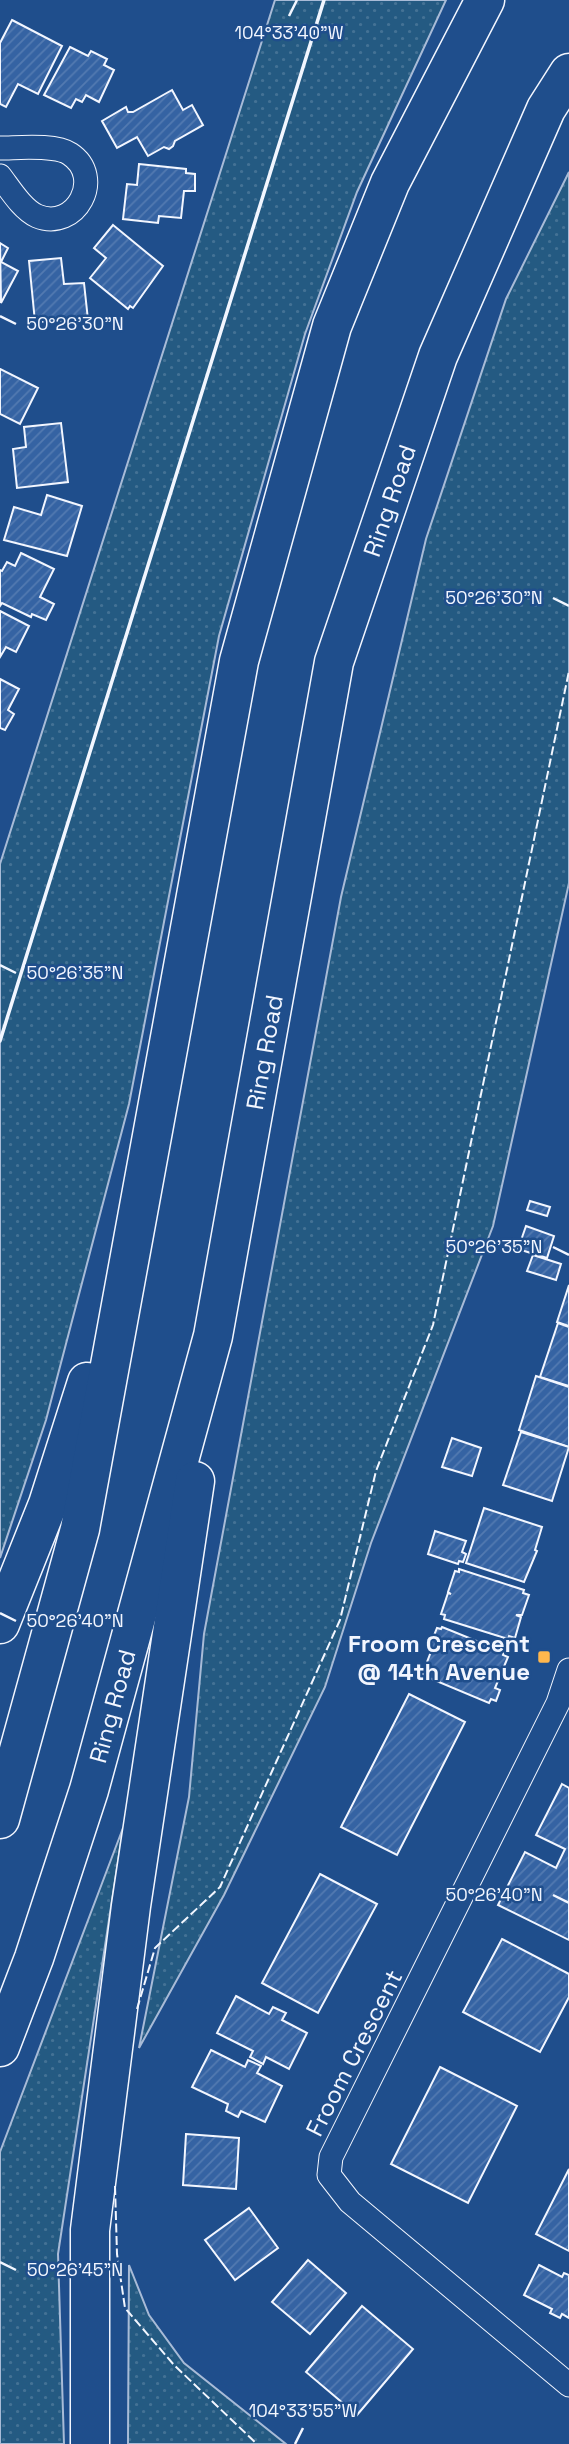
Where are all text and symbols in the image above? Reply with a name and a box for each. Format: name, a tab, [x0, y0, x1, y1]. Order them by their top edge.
text: 104°33'40"W	[235, 21, 344, 44]
text: 50°26'30"N	[26, 312, 124, 335]
street label: Ring Road	[355, 440, 422, 561]
text: 50°26'30"N	[445, 586, 543, 609]
text: 50°26'35"N	[27, 961, 123, 984]
street label: Ring Road	[238, 992, 289, 1112]
text: 50°26'35"N	[446, 1235, 542, 1258]
text: 50°26'40"N	[26, 1609, 124, 1632]
place label: Froom Crescent @ 14th Avenue	[348, 1628, 530, 1687]
street label: Ring Road	[82, 1646, 142, 1766]
marker: Froom Crescent @ 14th Avenue	[536, 1649, 552, 1665]
text: 50°26'40"N	[445, 1883, 543, 1906]
street label: Froom Crescent	[299, 1964, 409, 2142]
text: 50°26'45"N	[27, 2258, 123, 2281]
text: 104°33'55"W	[249, 2399, 357, 2422]

